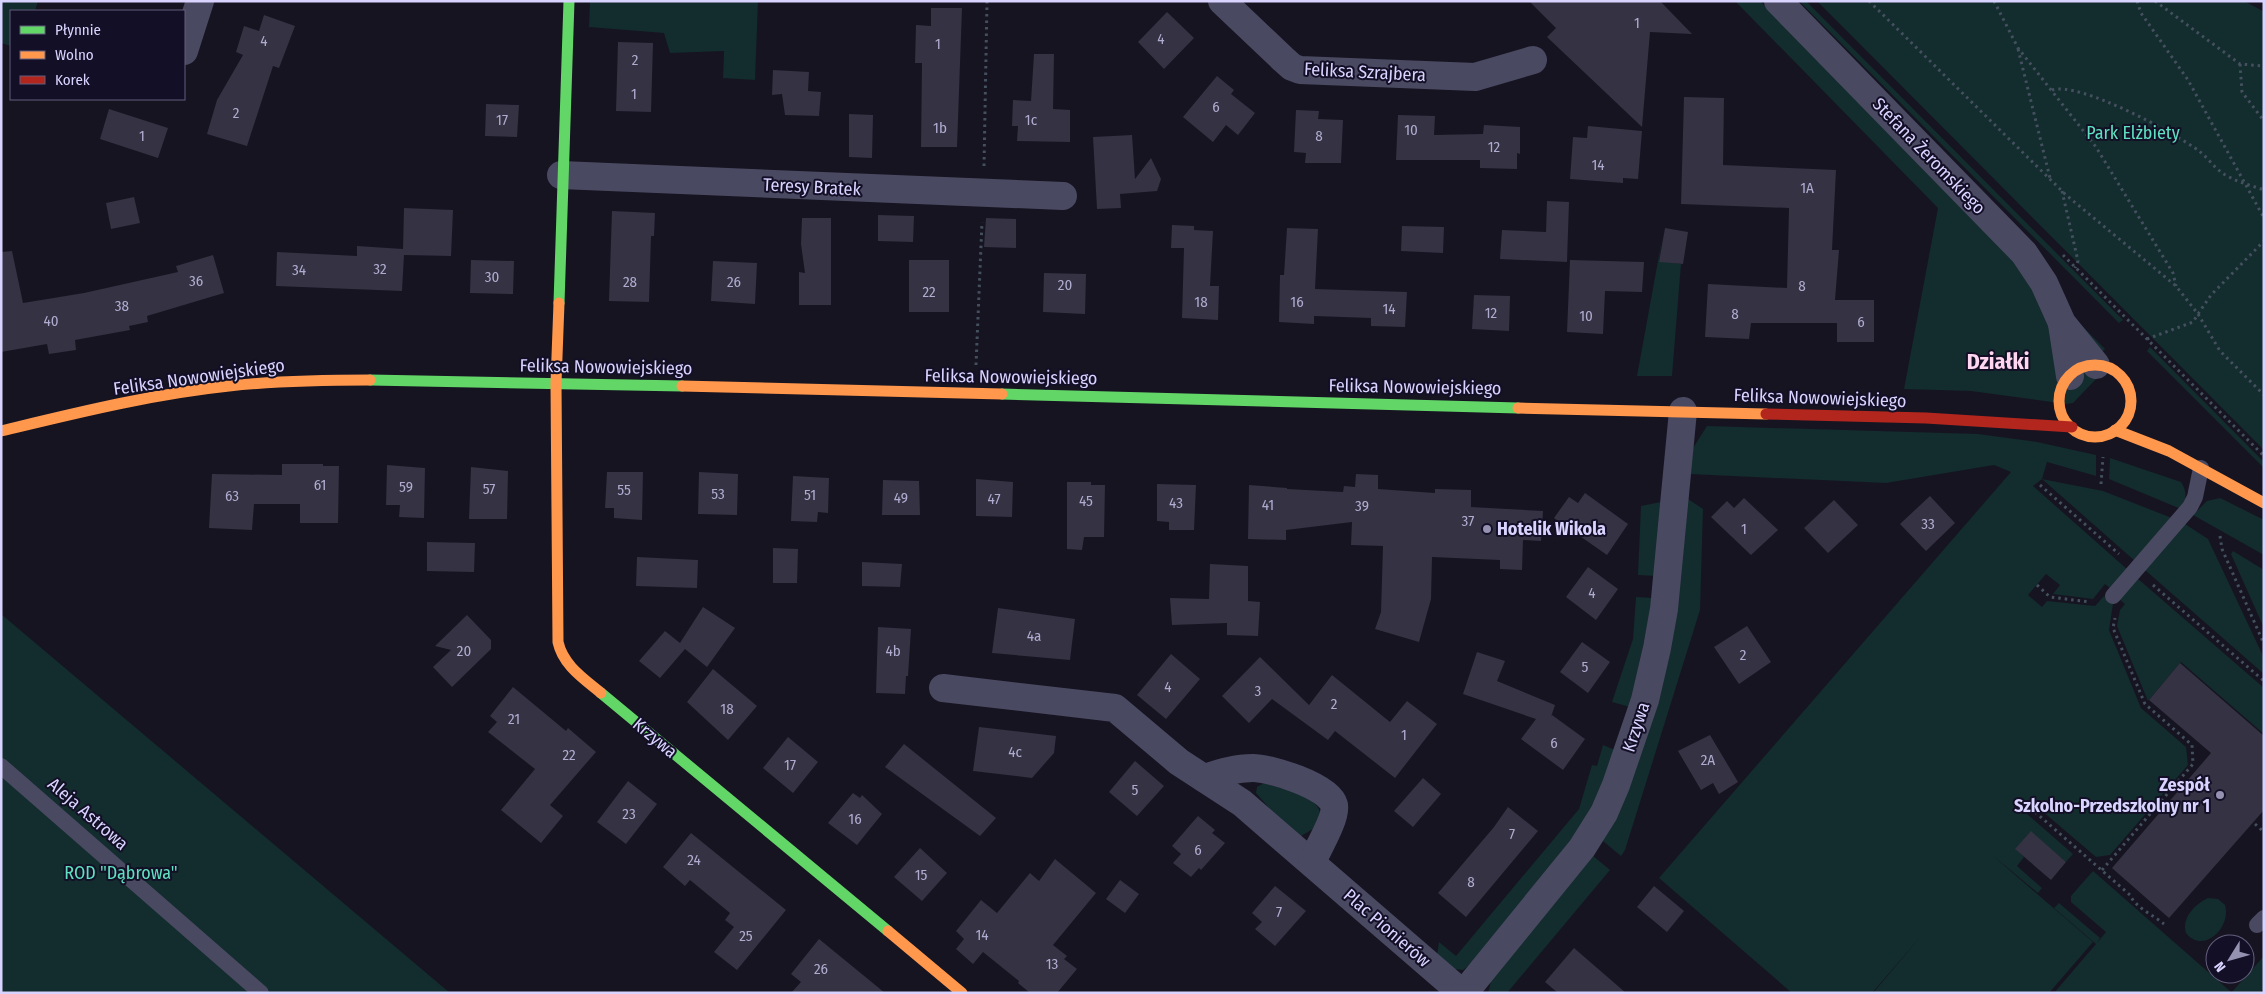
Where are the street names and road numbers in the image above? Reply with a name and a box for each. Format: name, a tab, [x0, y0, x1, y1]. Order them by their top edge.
street label: Feliksa Szrajbera	[1303, 58, 1427, 86]
street label: Stefana Żeromskiego	[1868, 93, 1990, 219]
street label: Teresy Bratek	[763, 173, 862, 201]
street label: Feliksa Nowowiejskiego	[112, 354, 286, 400]
street label: Feliksa Nowowiejskiego	[519, 354, 693, 380]
street label: Feliksa Nowowiejskiego	[924, 364, 1098, 390]
street label: Feliksa Nowowiejskiego	[1328, 374, 1502, 400]
street label: Feliksa Nowowiejskiego	[1733, 384, 1907, 412]
street label: Krzywa	[1618, 699, 1654, 755]
street label: Krzywa	[628, 713, 682, 763]
street label: Aleja Astrowa	[43, 773, 133, 855]
street label: Plac Pionierów	[1339, 884, 1435, 972]

